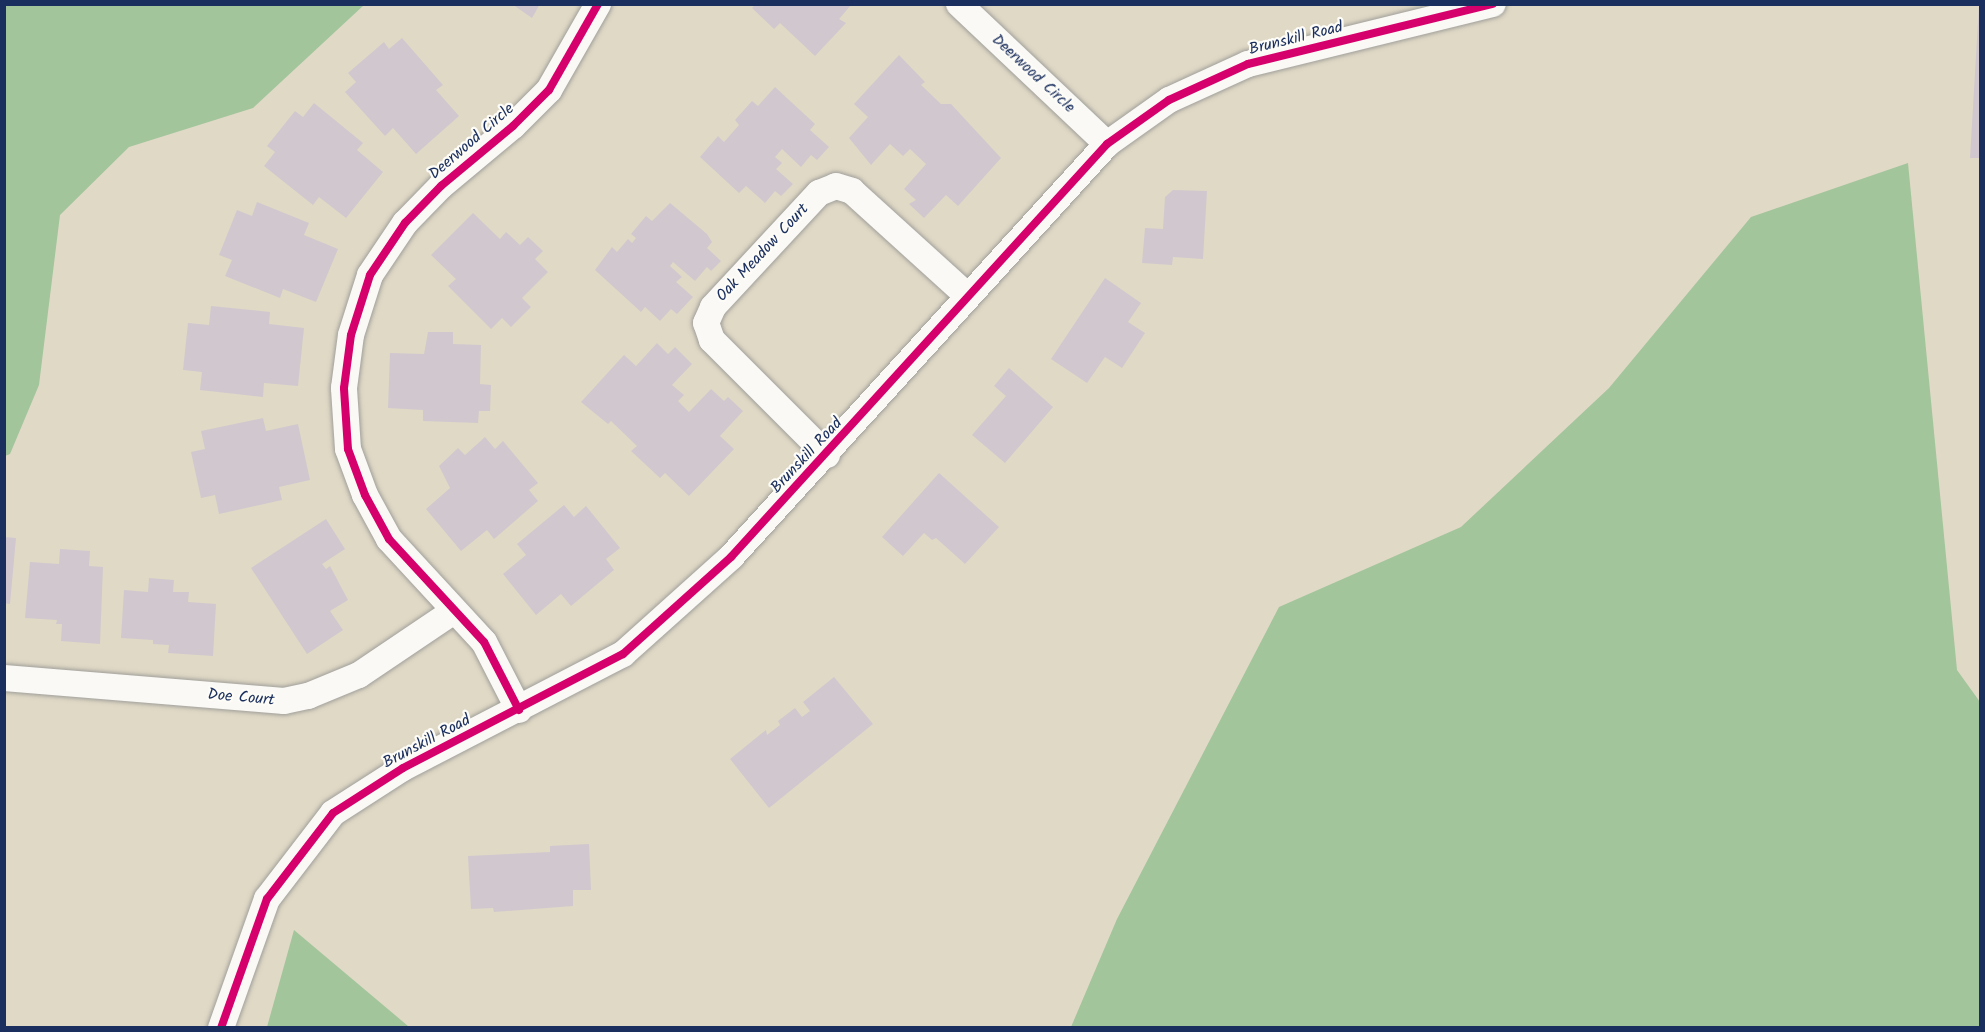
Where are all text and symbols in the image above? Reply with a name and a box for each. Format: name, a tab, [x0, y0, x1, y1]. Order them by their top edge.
street label: Brunskill Road	[1247, 18, 1345, 60]
street label: Deerwood Circle	[987, 31, 1079, 117]
street label: Deerwood Circle	[425, 100, 519, 184]
street label: Oak Meadow Court	[713, 200, 813, 306]
street label: Brunskill Road	[767, 414, 847, 498]
street label: Doe Court	[207, 686, 275, 710]
street label: Brunskill Road	[380, 711, 474, 773]

